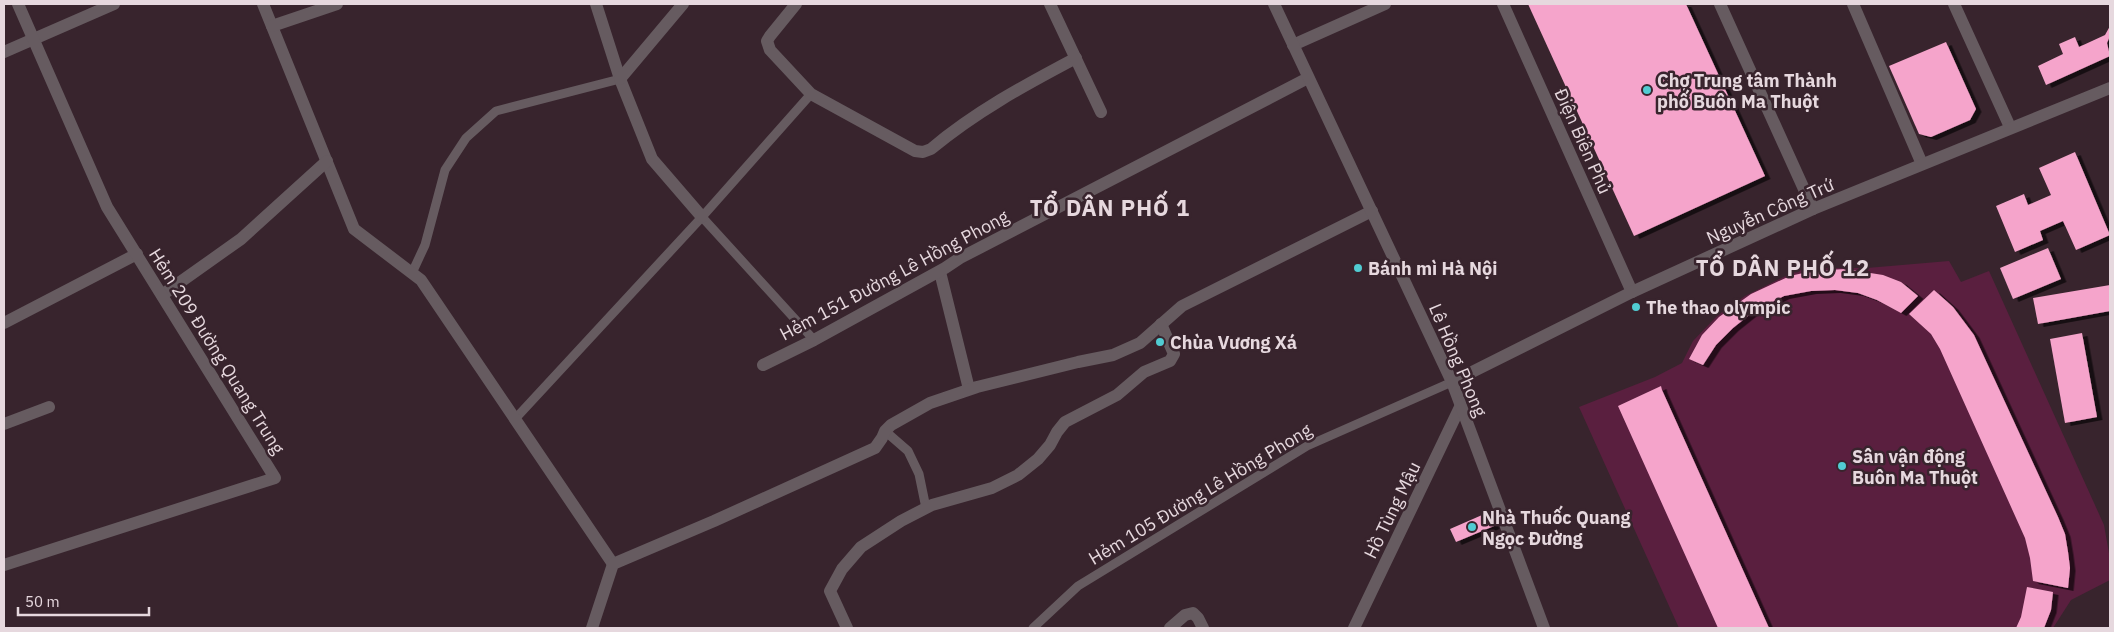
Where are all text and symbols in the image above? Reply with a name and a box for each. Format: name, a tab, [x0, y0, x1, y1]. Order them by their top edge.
place label: Chợ Trung tâm Thành phố Buôn Ma Thuột	[1657, 69, 1837, 113]
marker: Chợ Trung tâm Thành phố Buôn Ma Thuột	[1641, 84, 1653, 96]
street label: Điện Biên Phủ	[1550, 85, 1616, 197]
street label: Nguyễn Công Trứ	[1703, 172, 1838, 249]
district label: TỔ DÂN PHỐ 1	[1030, 190, 1190, 222]
street label: Hẻm 151 Đường Lê Hồng Phong	[775, 204, 1013, 345]
street label: Hẻm 209 Đường Quang Trung	[144, 244, 290, 459]
district label: TỔ DÂN PHỐ 12	[1696, 250, 1870, 282]
place label: Bánh mì Hà Nội	[1368, 257, 1497, 280]
marker: Bánh mì Hà Nội	[1352, 262, 1364, 274]
place label: The thao olympic	[1646, 296, 1790, 319]
street label: Lê Hồng Phong	[1424, 300, 1492, 420]
marker: The thao olympic	[1630, 301, 1642, 313]
place label: Chùa Vương Xá	[1170, 331, 1297, 354]
marker: Chùa Vương Xá	[1154, 336, 1166, 348]
street label: Hẻm 105 Đường Lê Hồng Phong	[1084, 418, 1316, 570]
place label: Sân vận động Buôn Ma Thuột	[1852, 445, 1978, 489]
street label: Hồ Tùng Mậu	[1359, 458, 1425, 562]
marker: Sân vận động Buôn Ma Thuột	[1836, 460, 1848, 472]
place label: Nhà Thuốc Quang Ngọc Đường	[1482, 505, 1630, 550]
marker: Nhà Thuốc Quang Ngọc Đường	[1466, 521, 1478, 533]
scale bar	[18, 584, 149, 616]
text: 50 m	[25, 592, 60, 611]

